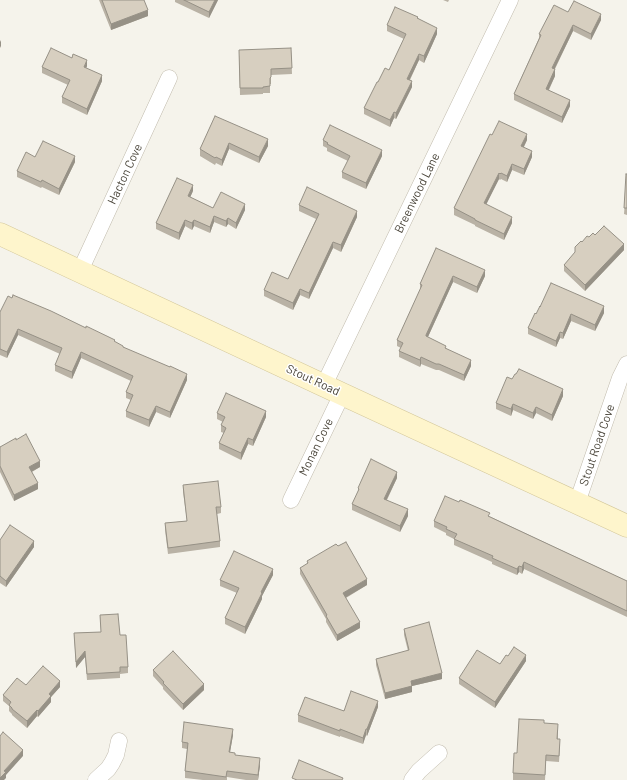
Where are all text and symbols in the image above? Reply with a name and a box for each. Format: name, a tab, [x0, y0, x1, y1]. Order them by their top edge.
street label: Hacton Cove	[105, 141, 145, 207]
street label: Breenwood Lane	[391, 151, 443, 235]
street label: Stout Road	[284, 361, 342, 399]
street label: Stout Road Cove	[576, 402, 618, 488]
street label: Monan Cove	[296, 416, 336, 478]

